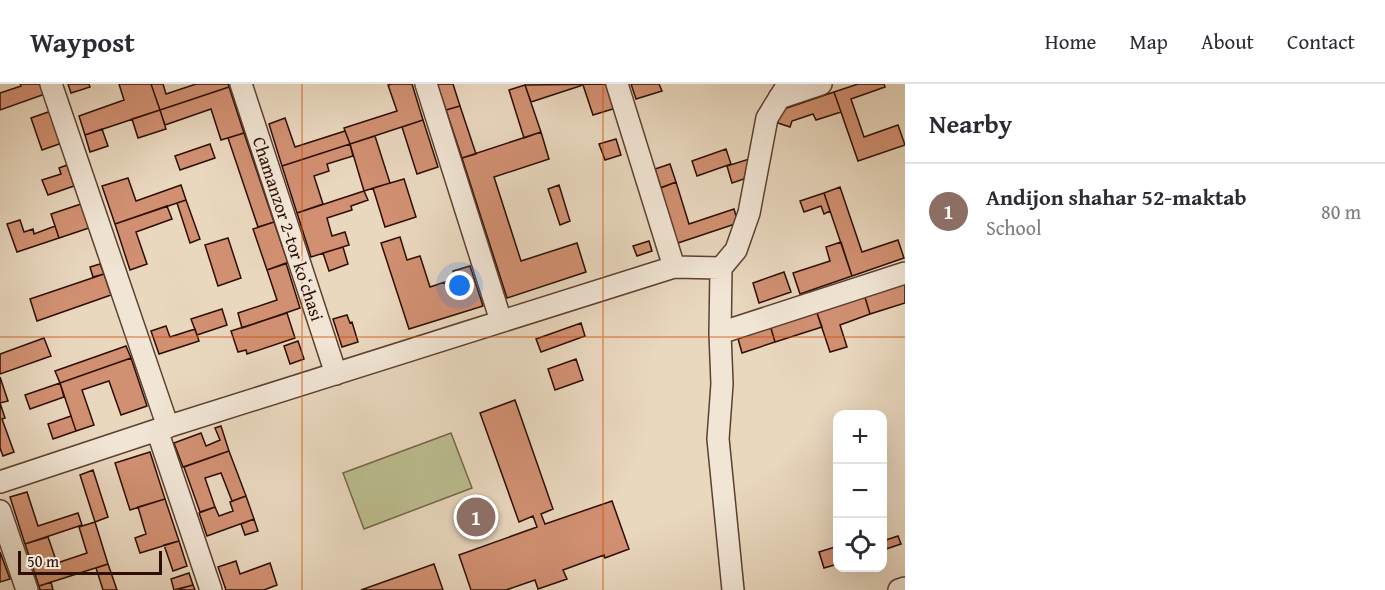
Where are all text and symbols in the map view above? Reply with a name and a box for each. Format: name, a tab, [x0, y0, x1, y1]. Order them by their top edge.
text: Waypost	[30, 21, 135, 62]
text: Home	[1045, 26, 1096, 57]
text: Map	[1129, 26, 1168, 57]
text: About	[1201, 26, 1254, 57]
text: Contact	[1287, 26, 1355, 57]
text: Nearby	[929, 104, 1012, 143]
street label: Chamanzor 2-tor koʻchasi	[246, 133, 331, 325]
text: Andijon shahar 52-maktab	[986, 181, 1247, 213]
text: 1	[943, 197, 954, 226]
text: 80 m	[1321, 197, 1361, 226]
text: School	[986, 213, 1042, 242]
your location	[445, 271, 474, 300]
map controls	[833, 410, 887, 572]
button: +	[833, 410, 887, 464]
button: −	[833, 464, 887, 518]
pin: 1	[456, 494, 496, 540]
button: locate	[833, 518, 887, 572]
scale bar	[18, 548, 162, 576]
text: 50 m	[27, 549, 59, 573]

